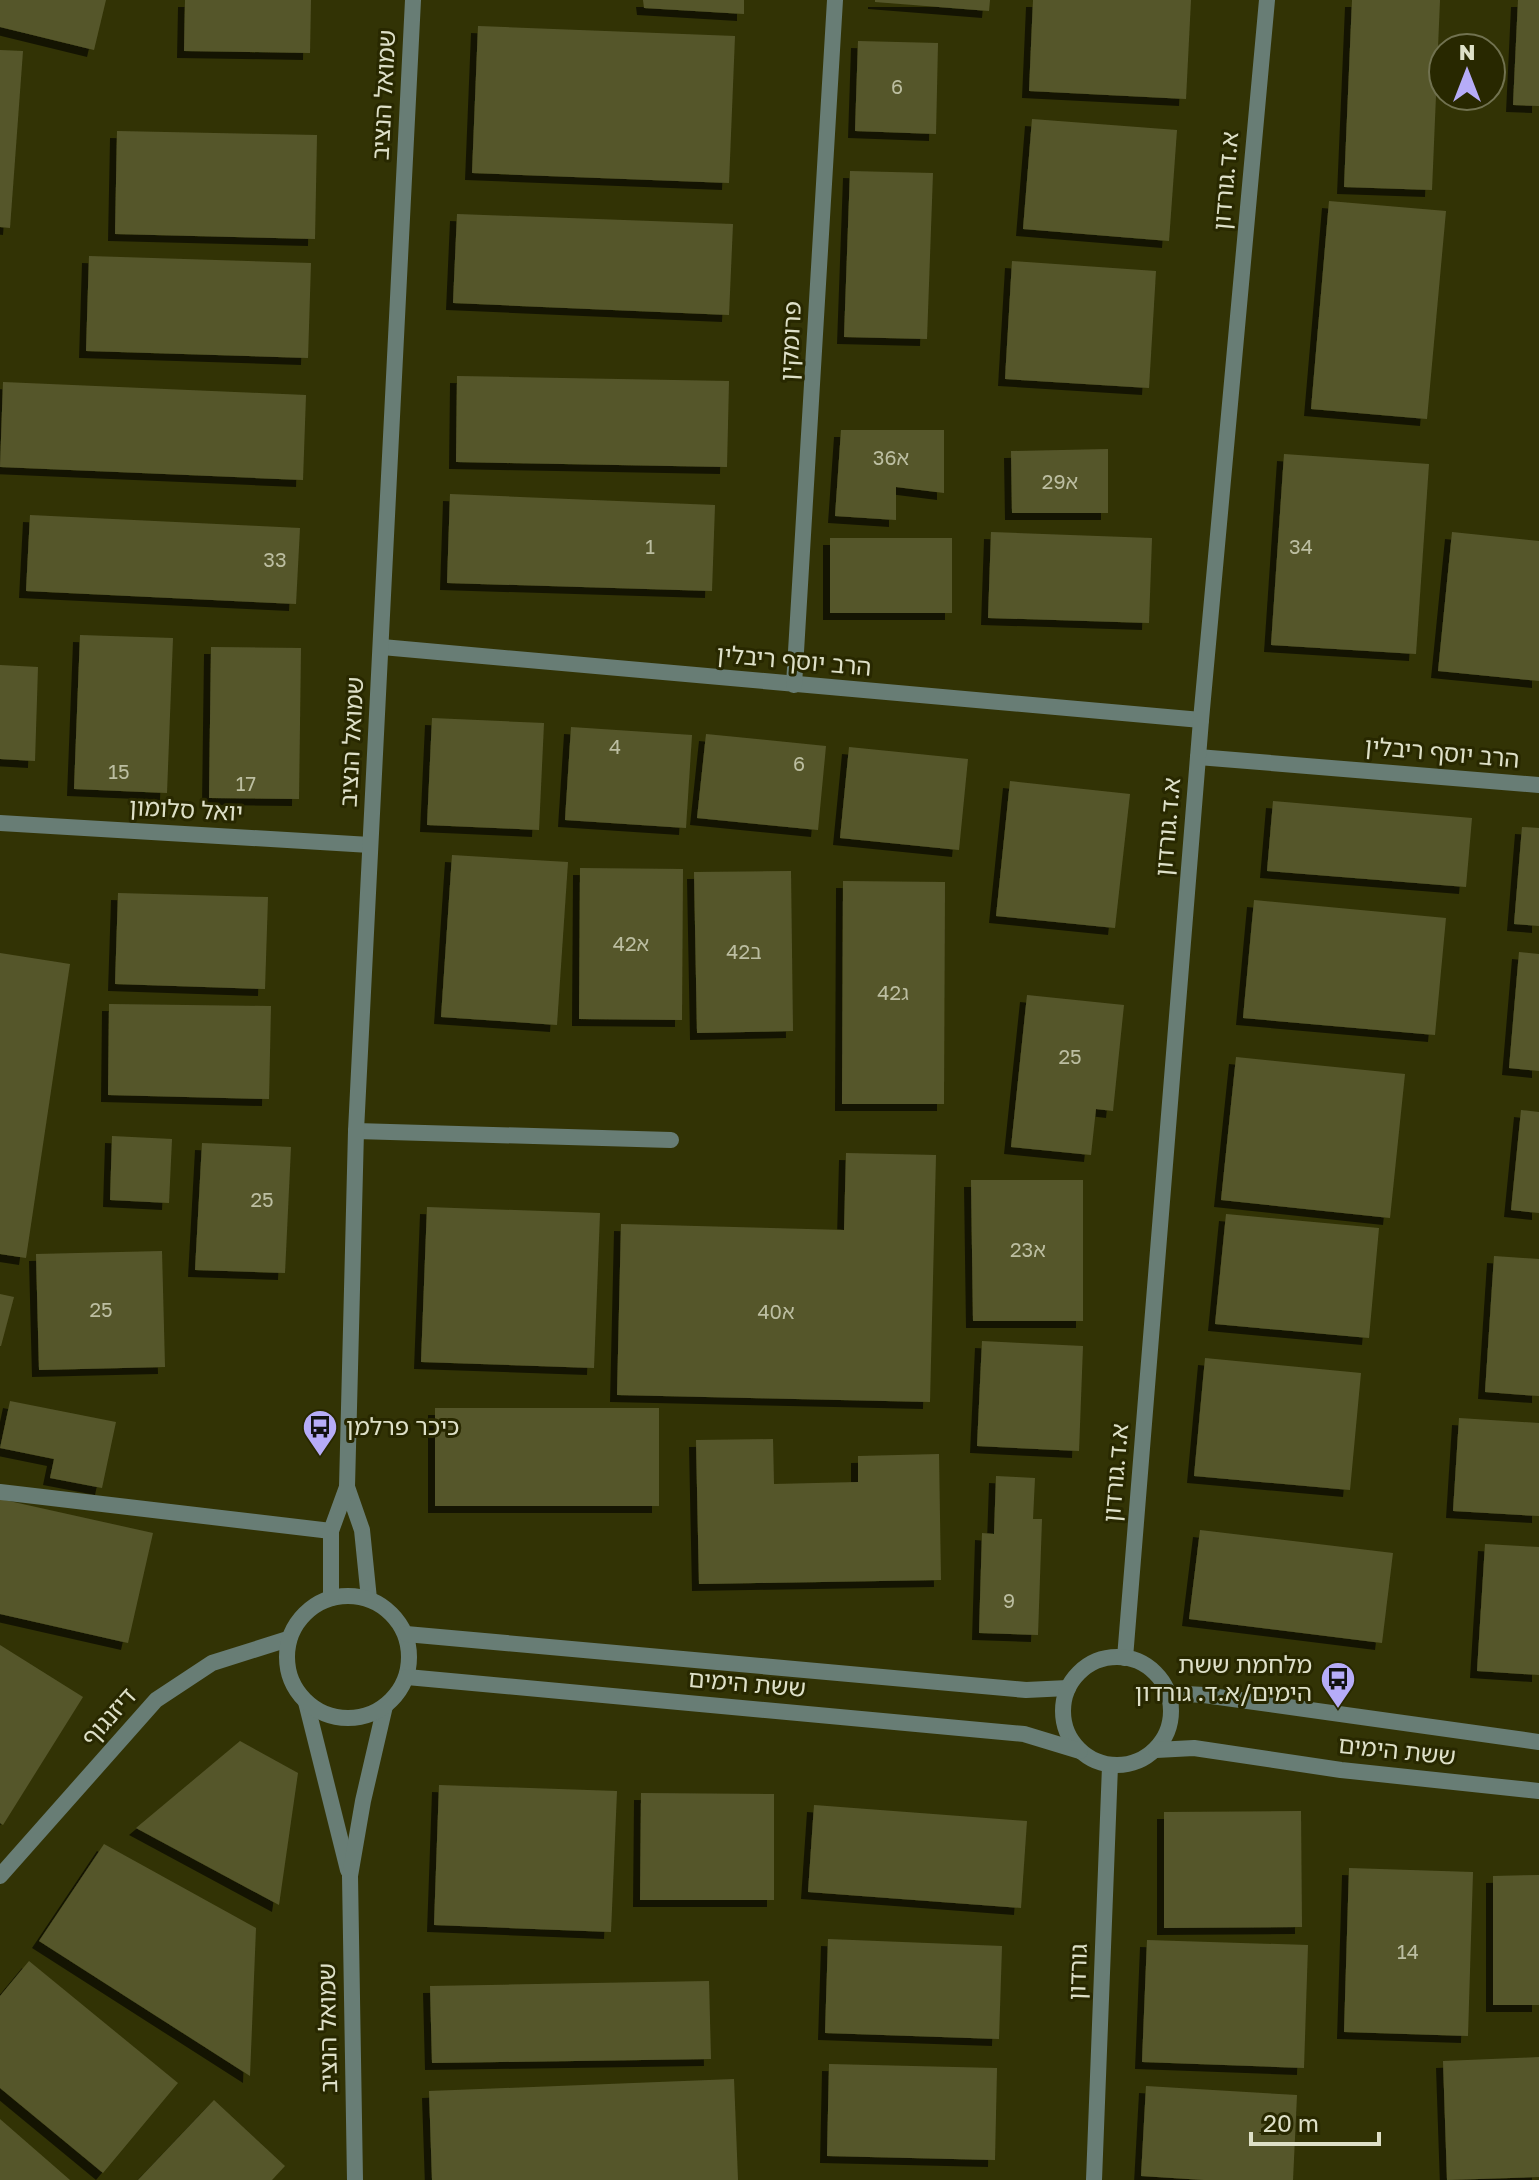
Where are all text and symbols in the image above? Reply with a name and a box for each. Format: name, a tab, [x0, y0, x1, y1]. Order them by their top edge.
street label: שמואל הנציב	[365, 29, 400, 161]
north arrow	[1427, 32, 1507, 112]
text: N	[1459, 38, 1475, 65]
house number: 6	[891, 74, 903, 98]
street label: א.ד.גורדון	[1206, 130, 1243, 232]
street label: פרומקין	[773, 300, 806, 382]
house number: 36א	[873, 445, 909, 469]
house number: 29א	[1042, 469, 1078, 493]
house number: 1	[645, 534, 655, 558]
house number: 34	[1289, 534, 1313, 558]
house number: 33	[263, 547, 287, 571]
street label: הרב יוסף ריבלין	[715, 638, 873, 681]
street label: שמואל הנציב	[333, 676, 368, 808]
street label: הרב יוסף ריבלין	[1363, 730, 1521, 773]
house number: 4	[609, 734, 621, 758]
house number: 6	[793, 751, 805, 775]
house number: 15	[108, 759, 130, 783]
house number: 17	[236, 771, 256, 795]
street label: א.ד.גורדון	[1148, 776, 1185, 878]
street label: יואל סלומון	[128, 791, 244, 826]
house number: 42א	[613, 931, 649, 955]
house number: 42ב	[726, 939, 762, 963]
house number: 42ג	[877, 980, 909, 1004]
house number: 25	[1058, 1044, 1082, 1068]
house number: 25	[250, 1187, 274, 1211]
house number: 23א	[1010, 1237, 1046, 1261]
house number: 25	[89, 1297, 113, 1321]
house number: 40א	[757, 1299, 795, 1323]
bus stop icon: כיכר פרלמן	[301, 1408, 339, 1458]
place label: כיכר פרלמן	[346, 1411, 459, 1440]
street label: א.ד.גורדון	[1096, 1422, 1133, 1524]
house number: 9	[1003, 1588, 1015, 1612]
place label: מלחמת ששת הימים/א.ד. גורדון	[1135, 1649, 1312, 1706]
bus stop icon: מלחמת ששת הימים/א.ד. גורדון	[1319, 1660, 1357, 1710]
street label: ששת הימים	[687, 1663, 807, 1702]
street label: דיזנגוף	[74, 1681, 141, 1751]
street label: ששת הימים	[1337, 1729, 1457, 1770]
house number: 14	[1397, 1939, 1419, 1963]
street label: גורדון	[1061, 1943, 1092, 2001]
street label: שמואל הנציב	[311, 1963, 342, 2093]
scale bar	[1251, 2096, 1379, 2146]
text: 20 m	[1263, 2108, 1319, 2137]

